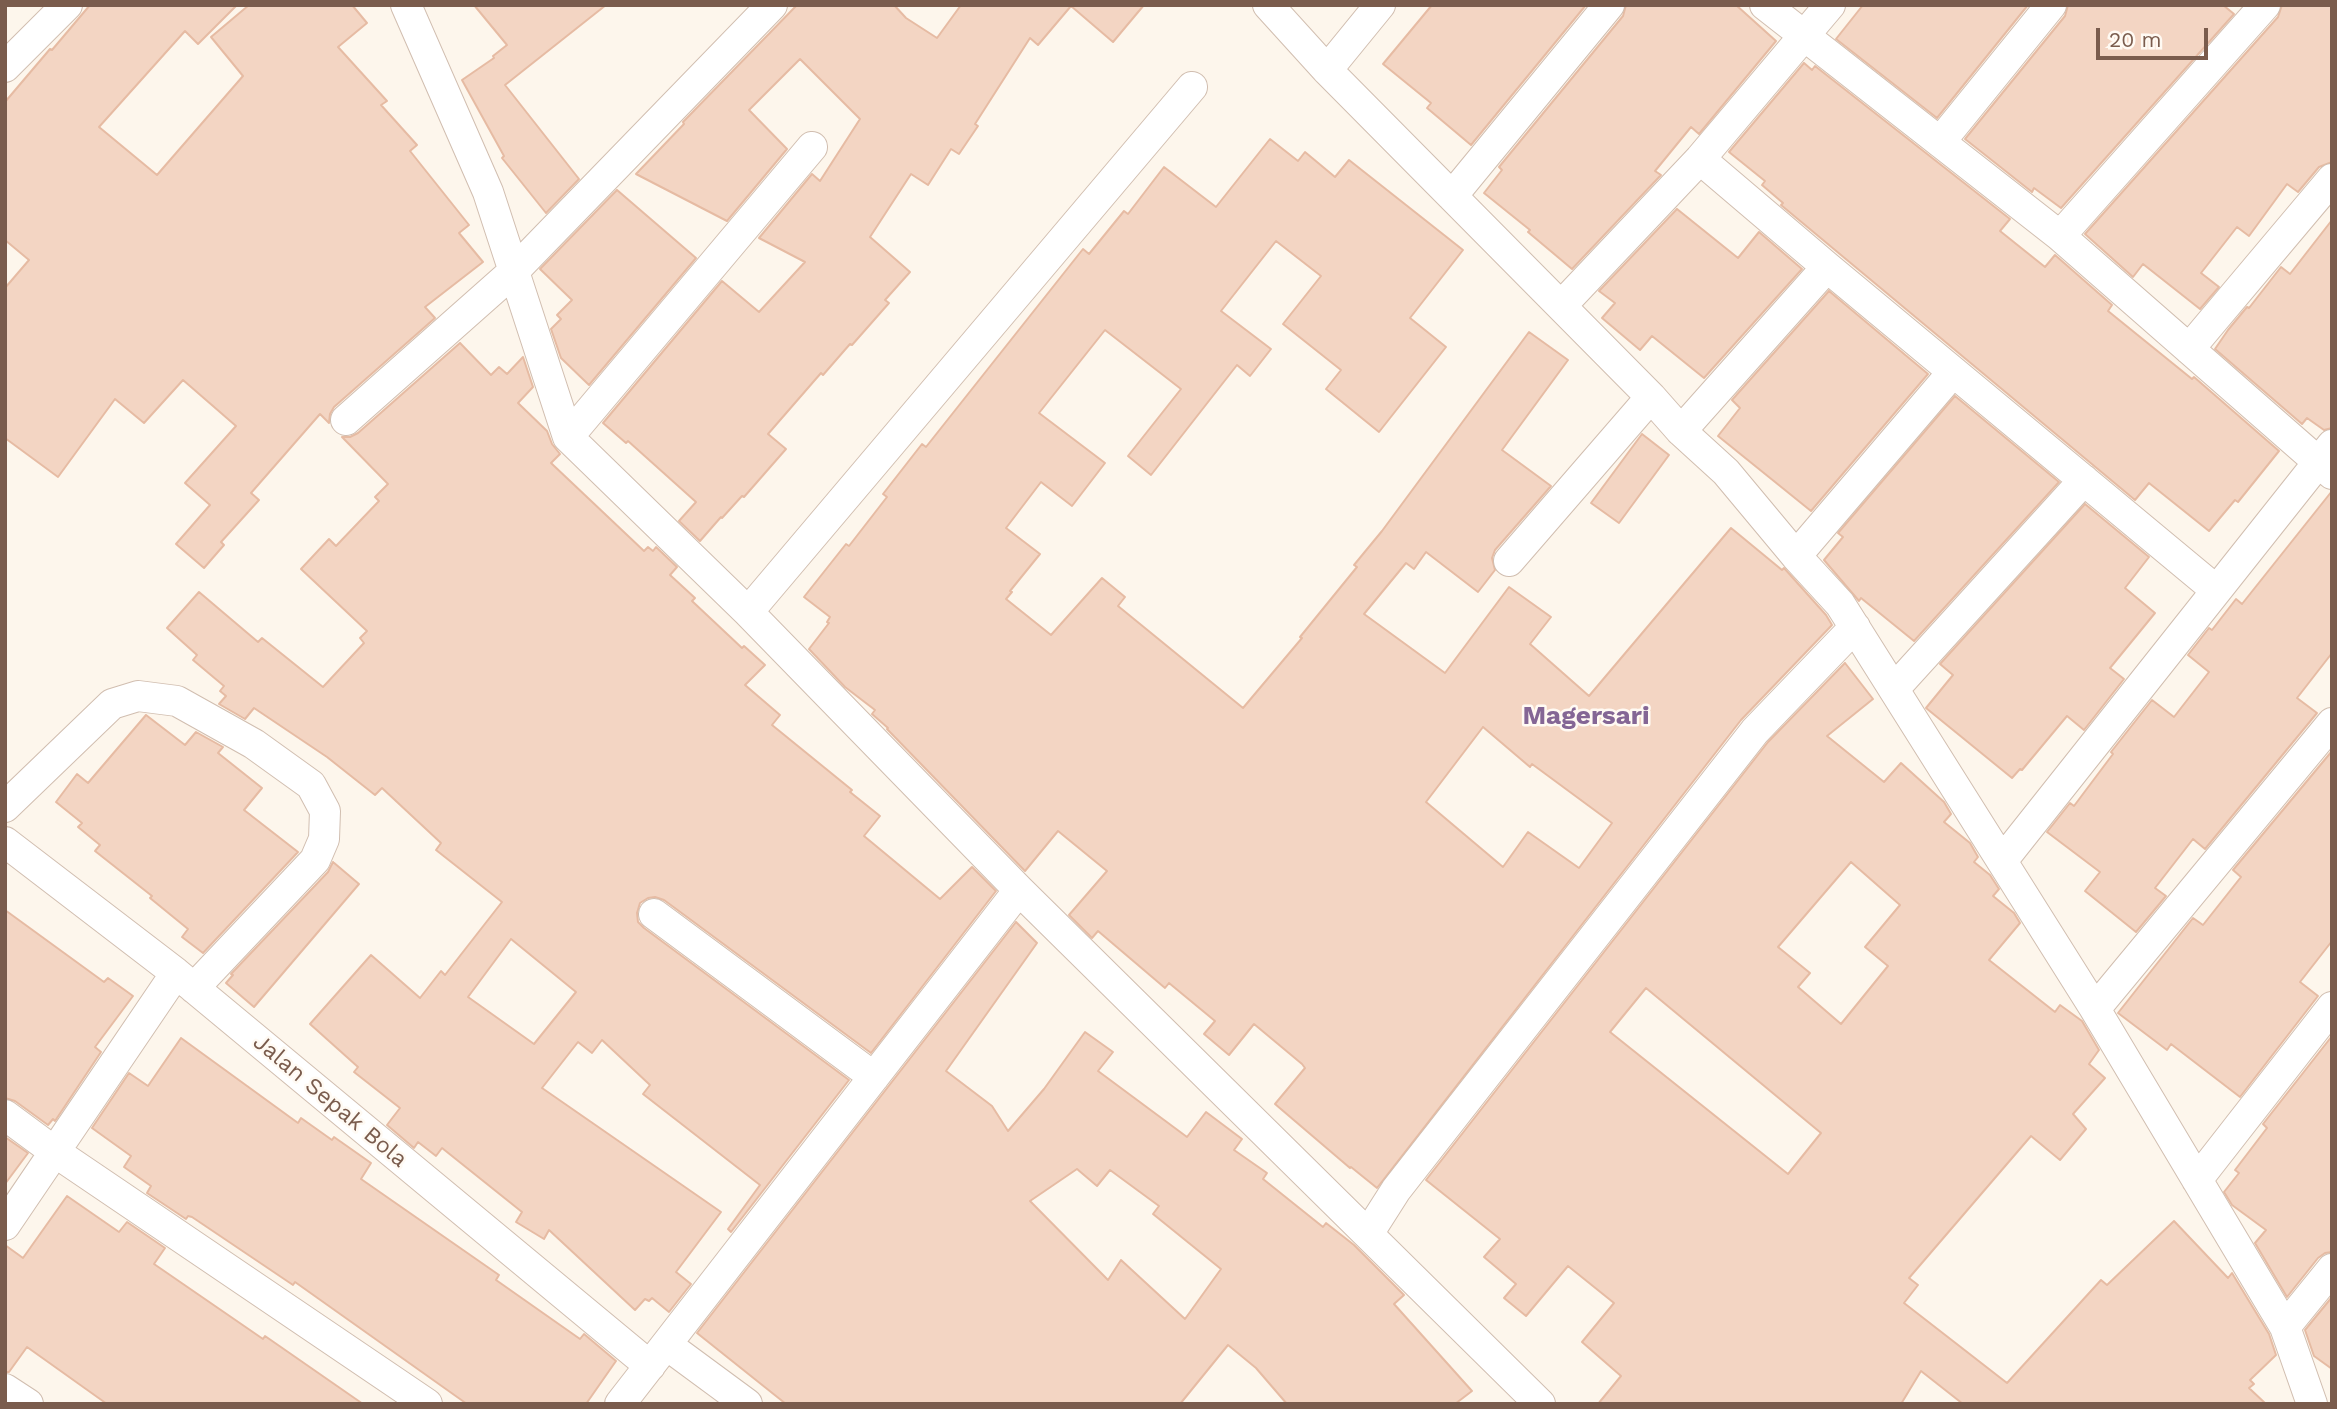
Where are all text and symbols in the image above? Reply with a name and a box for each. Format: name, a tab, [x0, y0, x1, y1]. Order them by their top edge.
scale bar	[2099, 14, 2211, 58]
text: 20 m	[2109, 27, 2161, 52]
district label: Magersari	[1522, 700, 1650, 732]
street label: Jalan Sepak Bola	[247, 1028, 413, 1174]

